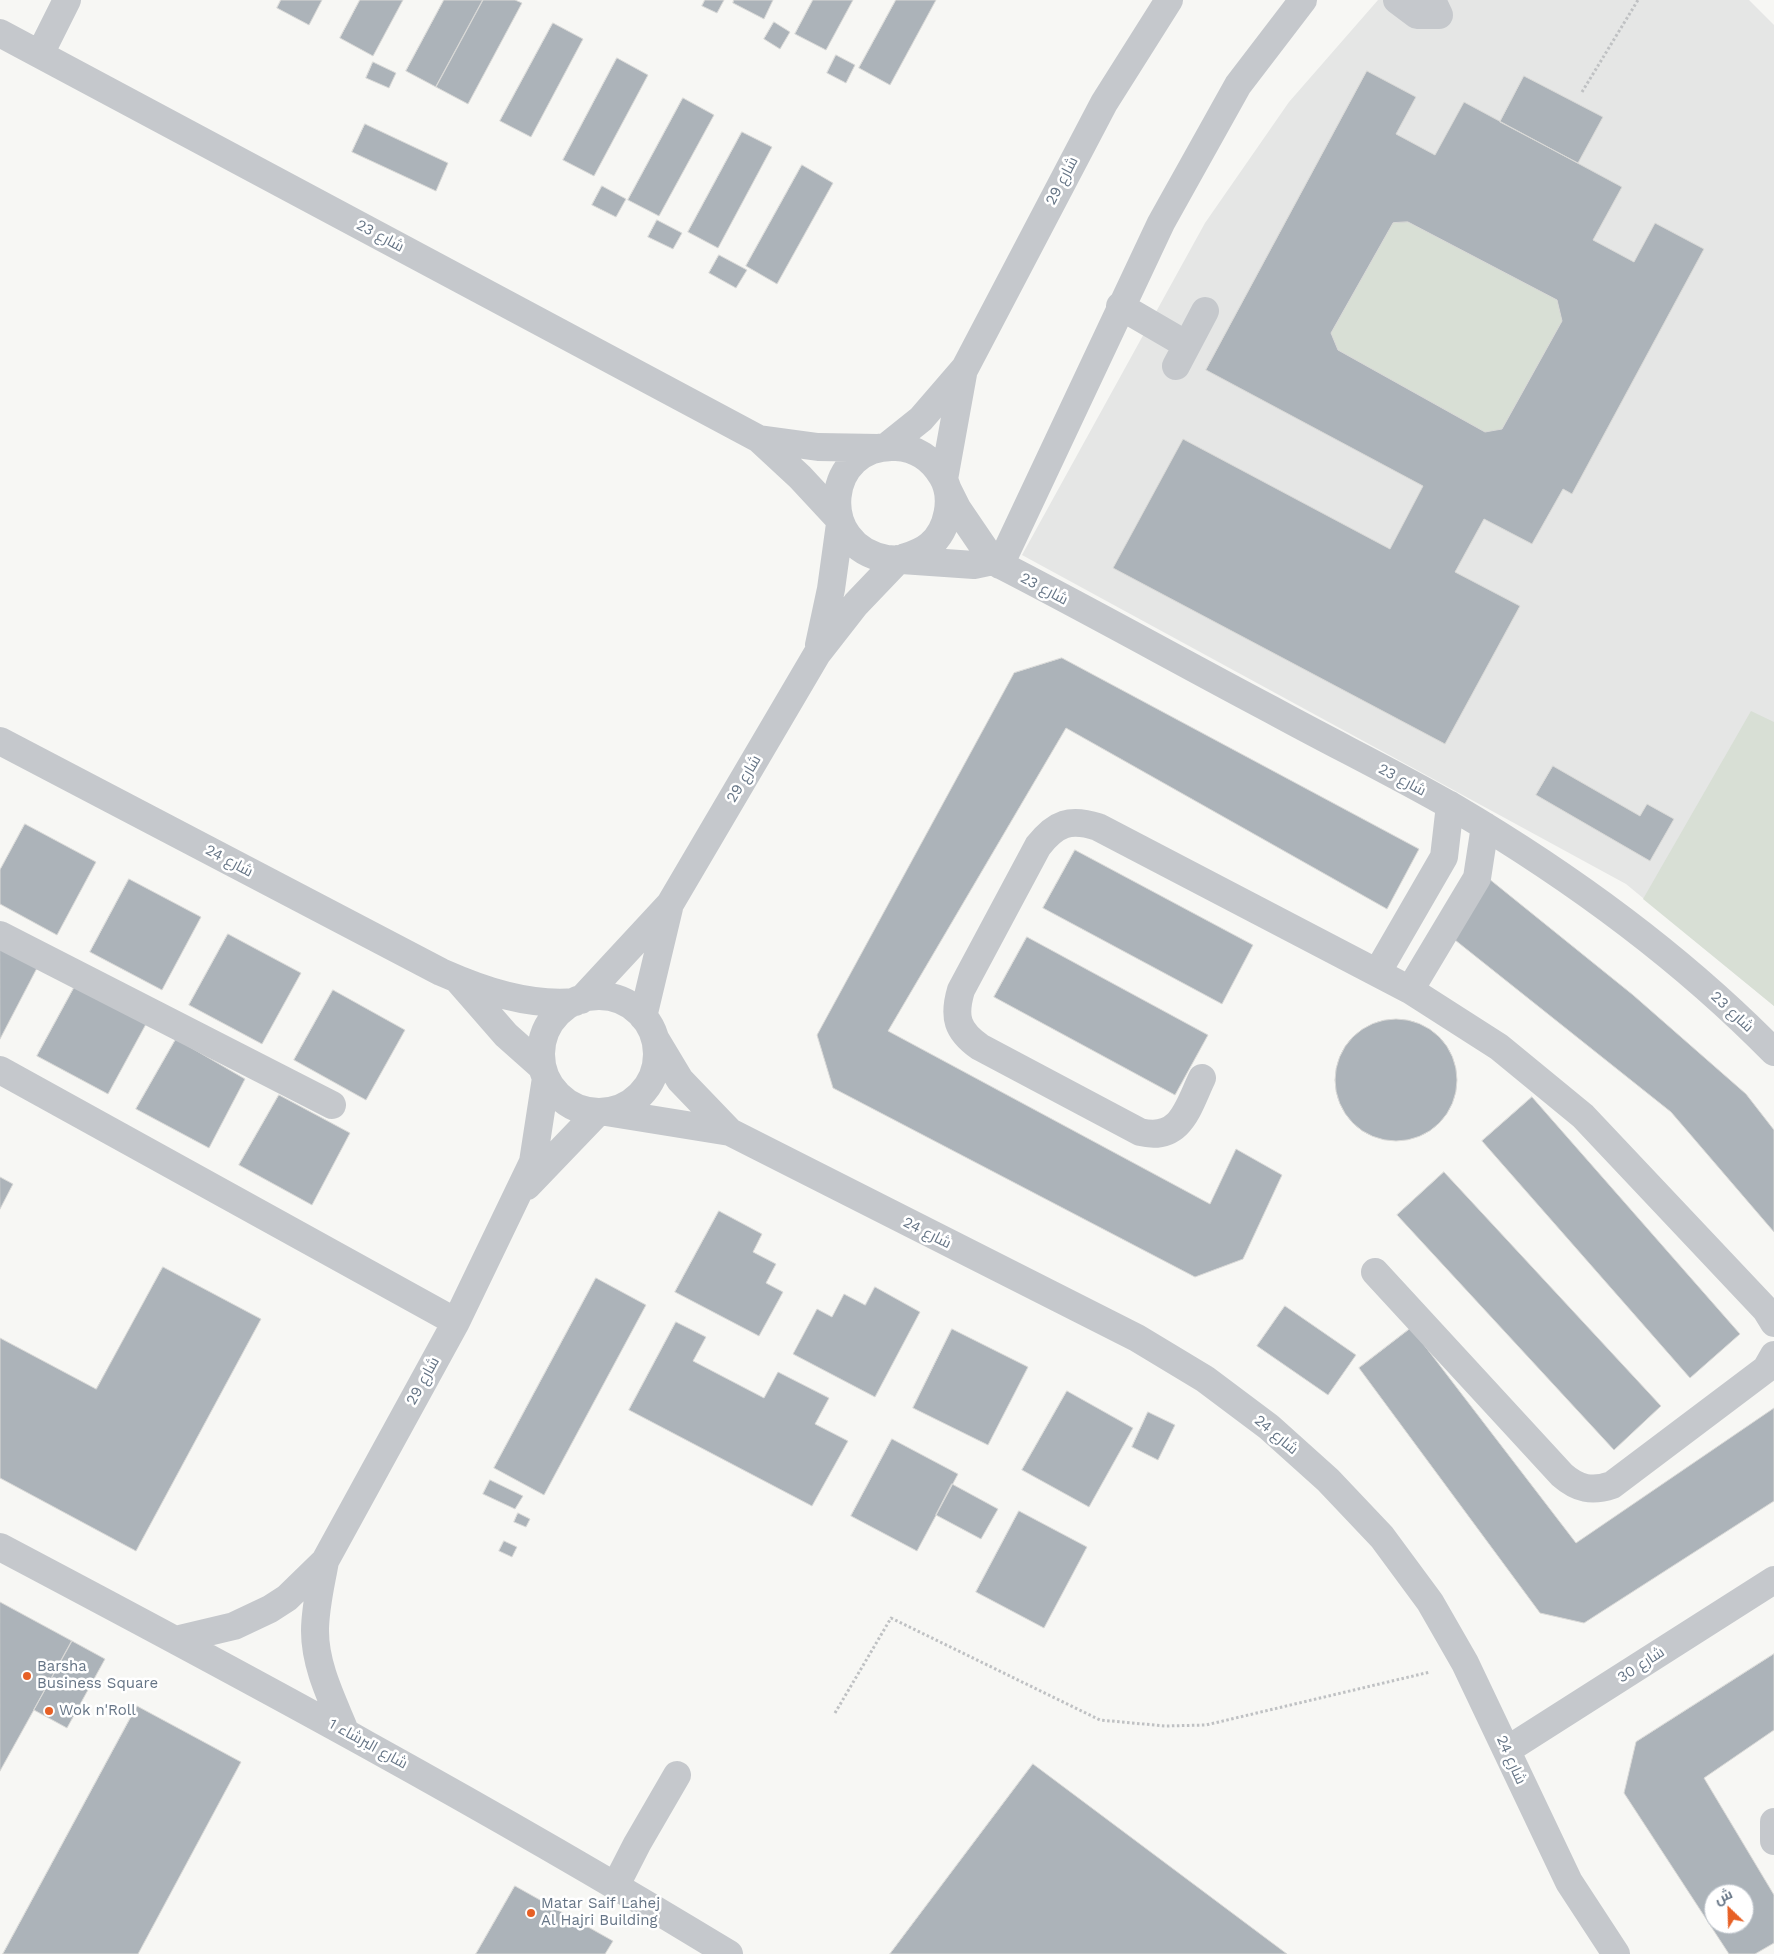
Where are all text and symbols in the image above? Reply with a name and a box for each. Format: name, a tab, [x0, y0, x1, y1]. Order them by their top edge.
street label: شارع 29	[1042, 154, 1082, 208]
street label: شارع 23	[353, 216, 407, 256]
street label: شارع 23	[1017, 569, 1071, 609]
street label: شارع 29	[723, 752, 765, 806]
street label: شارع 23	[1375, 760, 1429, 800]
street label: شارع 24	[202, 841, 256, 881]
street label: شارع 23	[1707, 988, 1757, 1036]
street label: شارع 24	[900, 1213, 954, 1253]
street label: شارع 29	[402, 1354, 444, 1408]
street label: شارع 24	[1250, 1412, 1302, 1458]
street label: شارع 30	[1614, 1643, 1668, 1687]
place label: Barsha Business Square	[37, 1658, 158, 1693]
marker: Barsha Business Square	[21, 1670, 33, 1682]
place label: Wok n'Roll	[59, 1702, 136, 1720]
marker: Wok n'Roll	[43, 1705, 55, 1717]
street label: شارع البرشاء 1	[326, 1715, 410, 1773]
street label: شارع 24	[1492, 1733, 1530, 1787]
north arrow	[1704, 1884, 1754, 1934]
text: ش	[1712, 1885, 1735, 1907]
place label: Matar Saif Lahej Al Hajri Building	[541, 1895, 660, 1930]
marker: Matar Saif Lahej Al Hajri Building	[525, 1907, 537, 1919]

